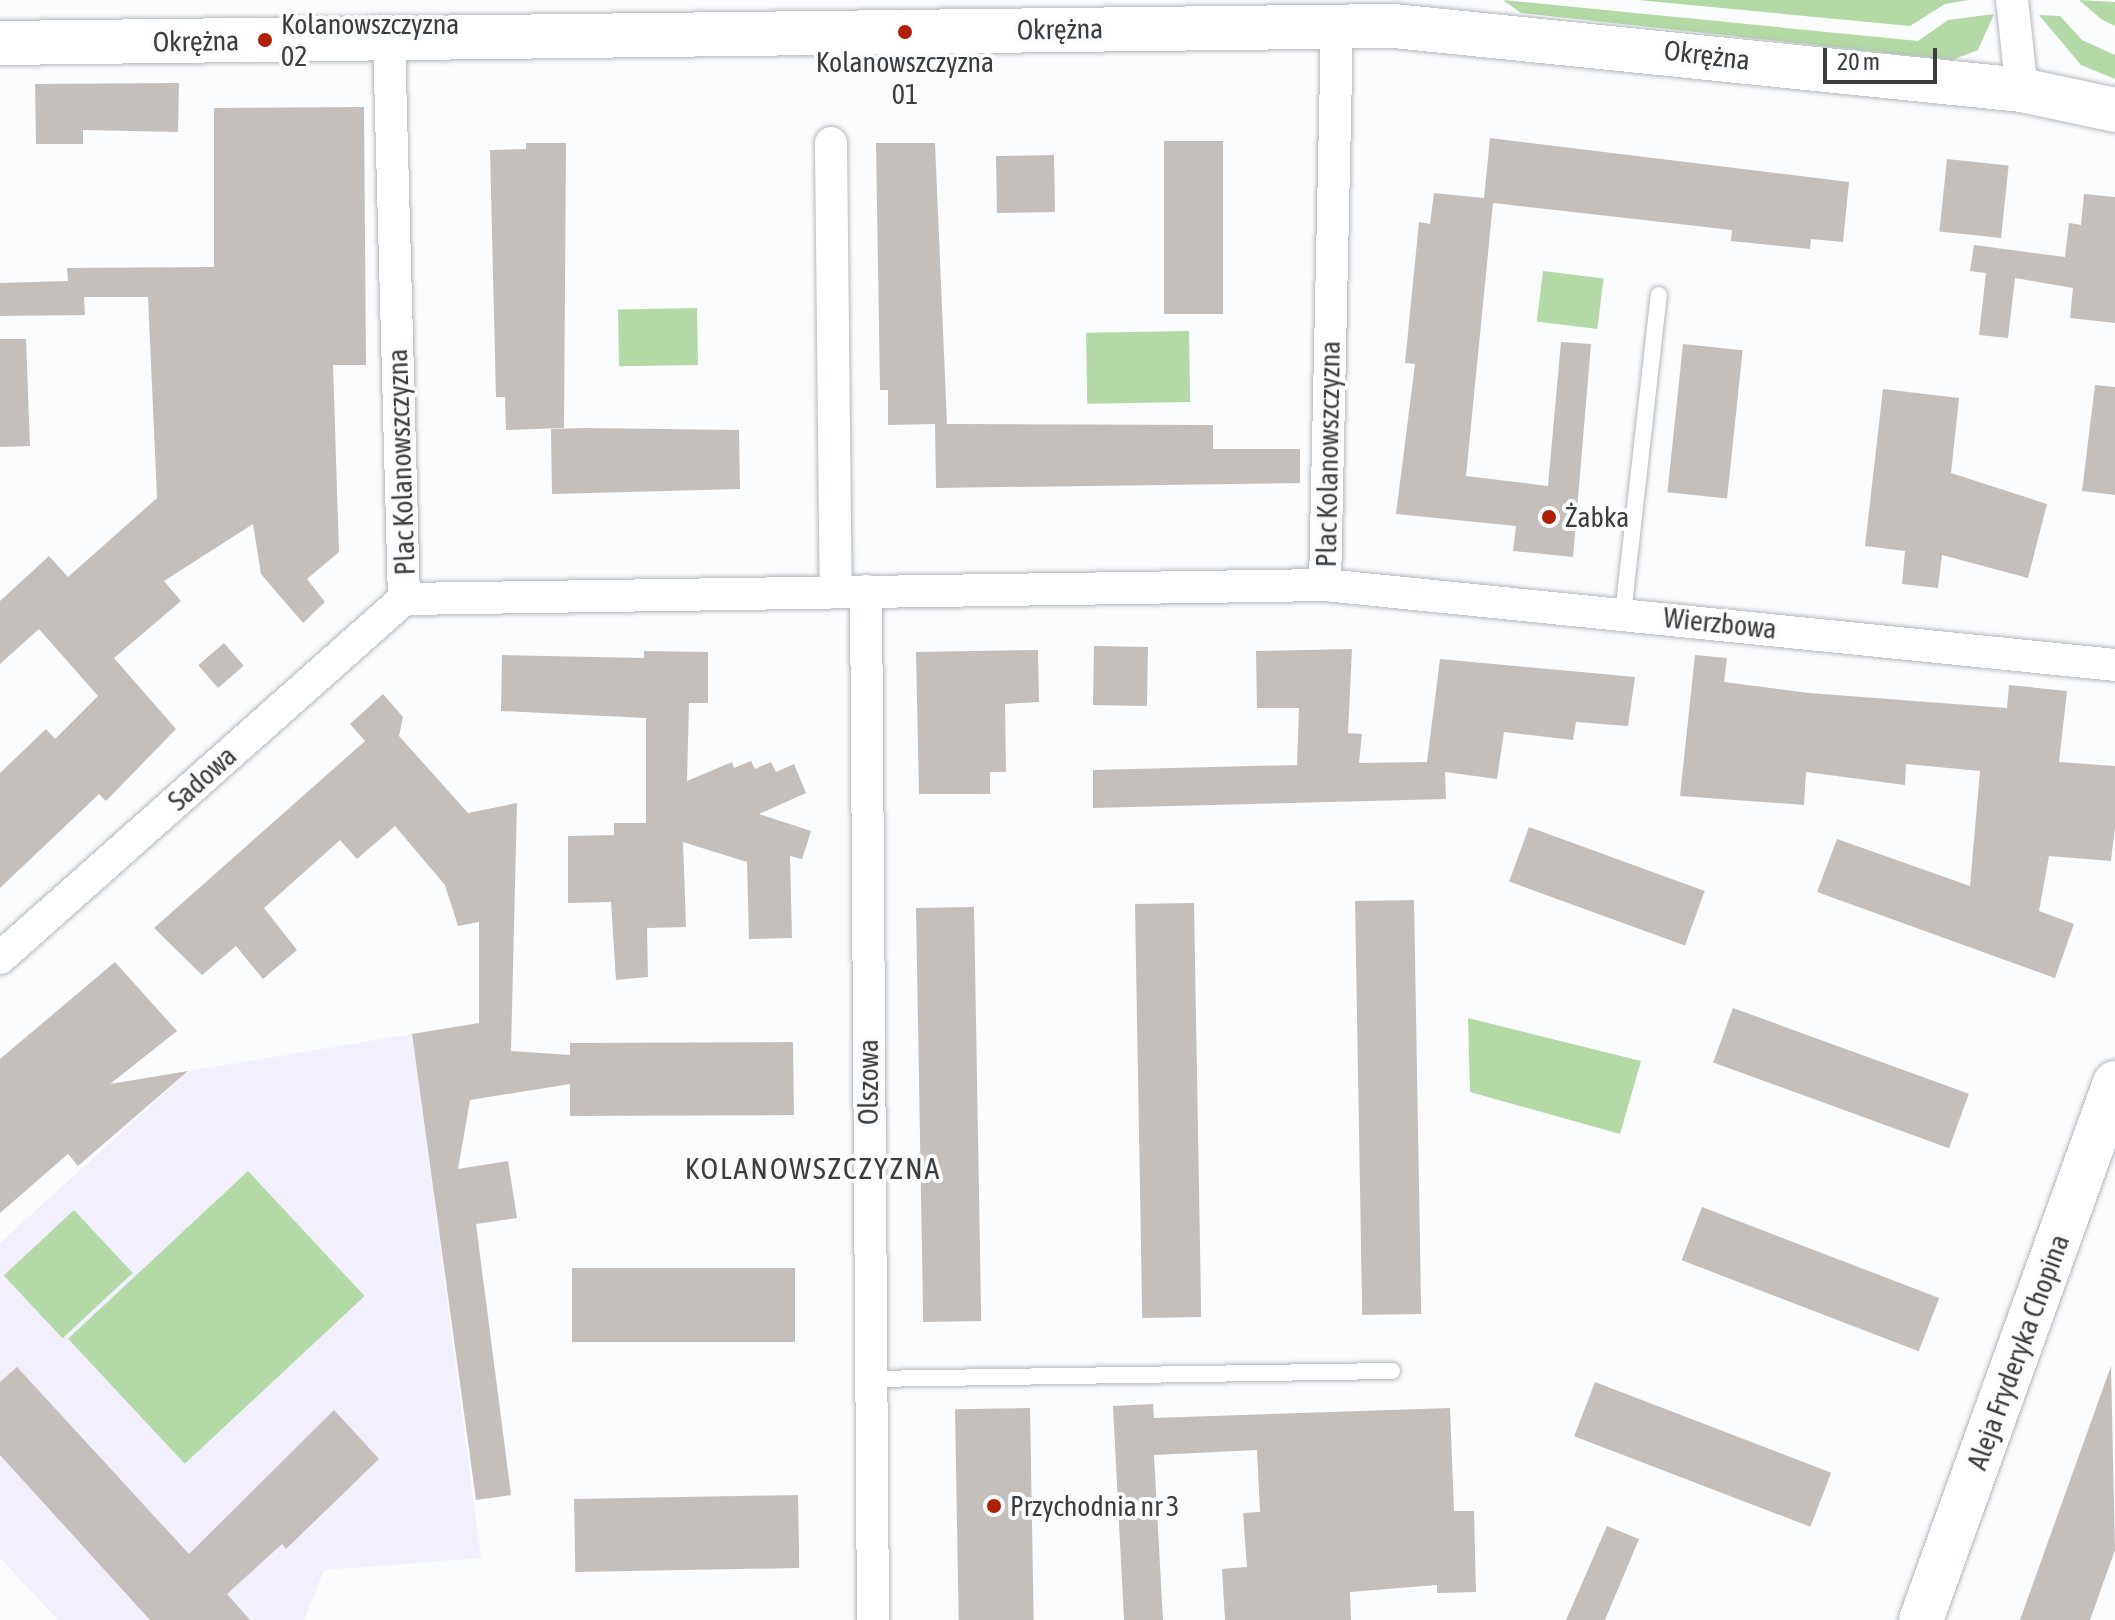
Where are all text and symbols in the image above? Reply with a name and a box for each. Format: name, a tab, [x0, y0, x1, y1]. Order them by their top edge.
place label: Kolanowszczyzna 02	[281, 7, 459, 73]
street label: Okrężna	[1017, 11, 1103, 47]
street label: Okrężna	[153, 23, 239, 59]
marker: Kolanowszczyzna 01	[896, 23, 914, 41]
marker: Kolanowszczyzna 02	[256, 31, 274, 49]
scale bar	[1827, 32, 1941, 82]
street label: Okrężna	[1662, 33, 1752, 77]
place label: Kolanowszczyzna 01	[816, 45, 994, 111]
text: 20 m	[1837, 48, 1880, 75]
street label: Plac Kolanowszczyzna	[1309, 340, 1347, 568]
street label: Plac Kolanowszczyzna	[380, 348, 422, 576]
place label: Żabka	[1565, 500, 1629, 534]
marker: Żabka	[1540, 508, 1558, 526]
street label: Wierzbowa	[1662, 600, 1778, 646]
street label: Sadowa	[161, 739, 243, 817]
street label: Olszowa	[851, 1039, 885, 1125]
district label: KOLANOWSZCZYZNA	[685, 1150, 941, 1186]
street label: Aleja Fryderyka Chopina	[1960, 1230, 2076, 1474]
place label: Przychodnia nr 3	[1010, 1489, 1179, 1523]
marker: Przychodnia nr 3	[985, 1497, 1003, 1515]

